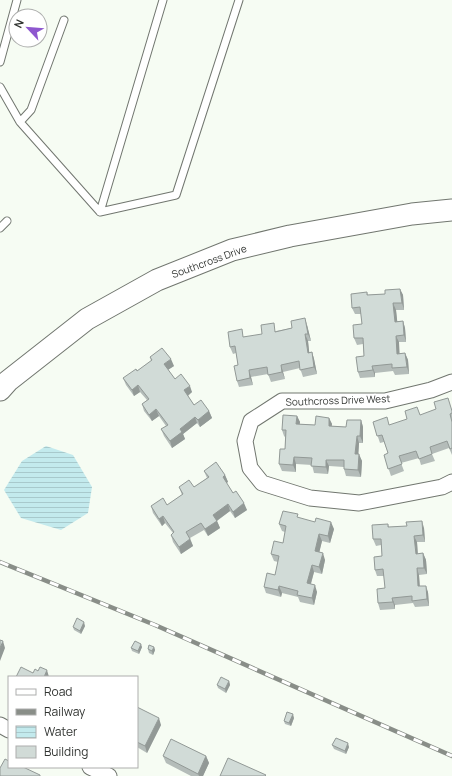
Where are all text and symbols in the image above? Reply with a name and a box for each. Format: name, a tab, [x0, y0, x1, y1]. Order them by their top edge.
north arrow	[8, 8, 48, 48]
text: N	[10, 16, 27, 30]
street label: Southcross Drive	[170, 241, 249, 281]
street label: Southcross Drive West	[285, 391, 391, 409]
legend	[8, 676, 138, 768]
text: Road	[44, 683, 72, 700]
text: Railway	[44, 703, 86, 720]
text: Water	[44, 723, 78, 740]
text: Building	[44, 743, 88, 760]

